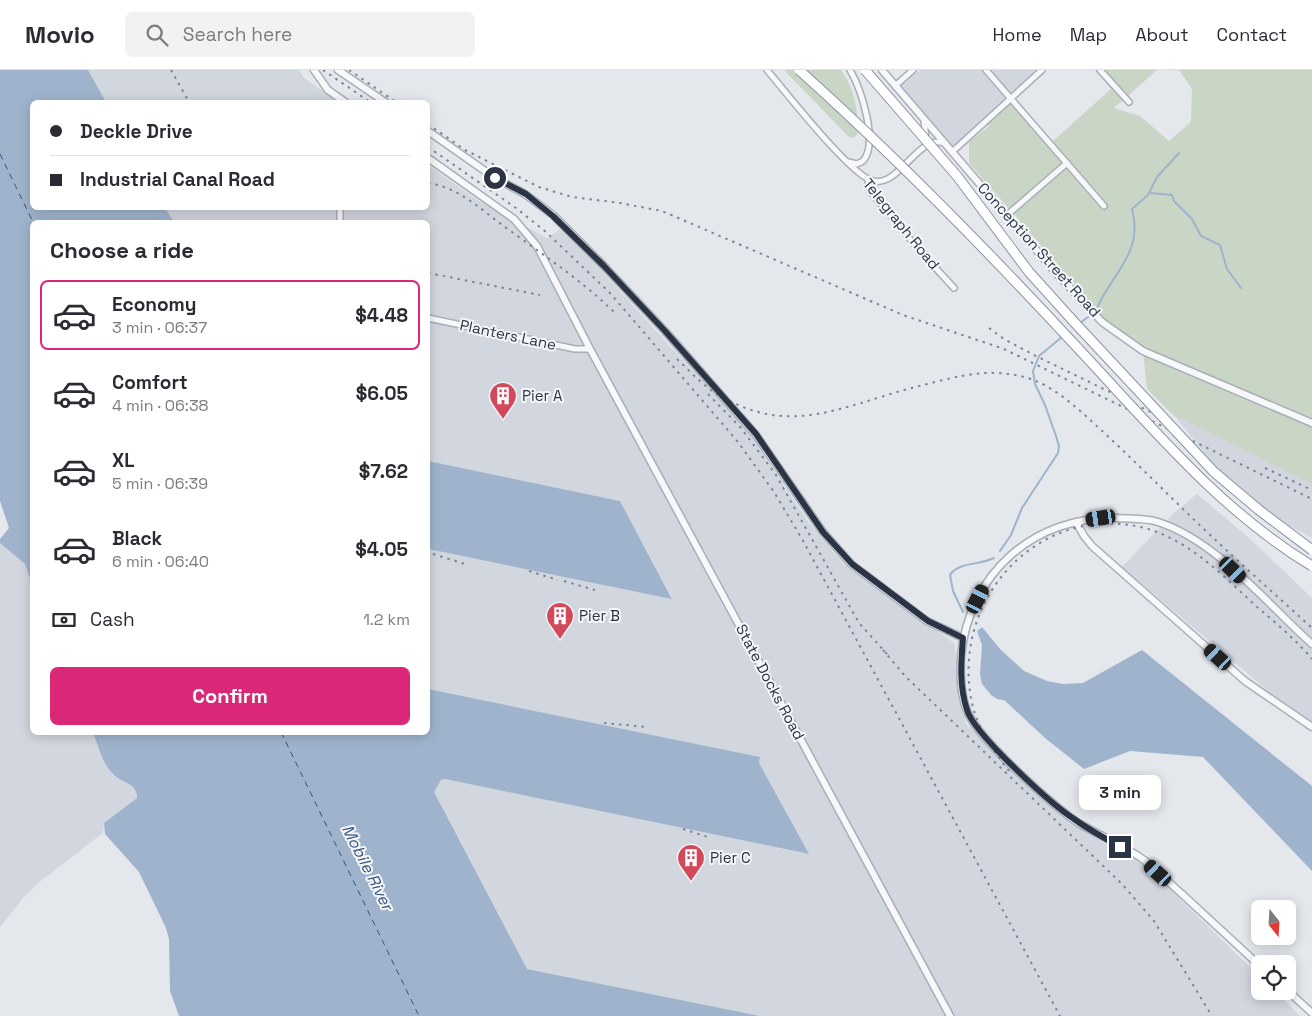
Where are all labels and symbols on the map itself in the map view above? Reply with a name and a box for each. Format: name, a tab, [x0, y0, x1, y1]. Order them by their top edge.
route start	[484, 167, 506, 189]
street label: Telegraph Road	[859, 174, 944, 273]
street label: Conception Street Road	[974, 178, 1105, 321]
street label: Planters Lane	[458, 315, 558, 354]
building icon: Pier A	[488, 381, 518, 420]
place label: Pier A	[522, 386, 563, 405]
car	[1085, 508, 1116, 528]
car	[1217, 554, 1249, 586]
car	[964, 582, 991, 616]
building icon: Pier B	[545, 601, 575, 640]
place label: Pier B	[579, 606, 620, 625]
street label: State Docks Road	[732, 621, 809, 743]
car	[1201, 641, 1234, 673]
callout: 3 min	[1079, 774, 1161, 810]
water label: Mobile River	[337, 821, 399, 915]
route end	[1109, 836, 1131, 858]
building icon: Pier C	[676, 843, 706, 882]
place label: Pier C	[710, 848, 751, 867]
car	[1141, 857, 1174, 889]
north arrow	[1251, 900, 1296, 945]

